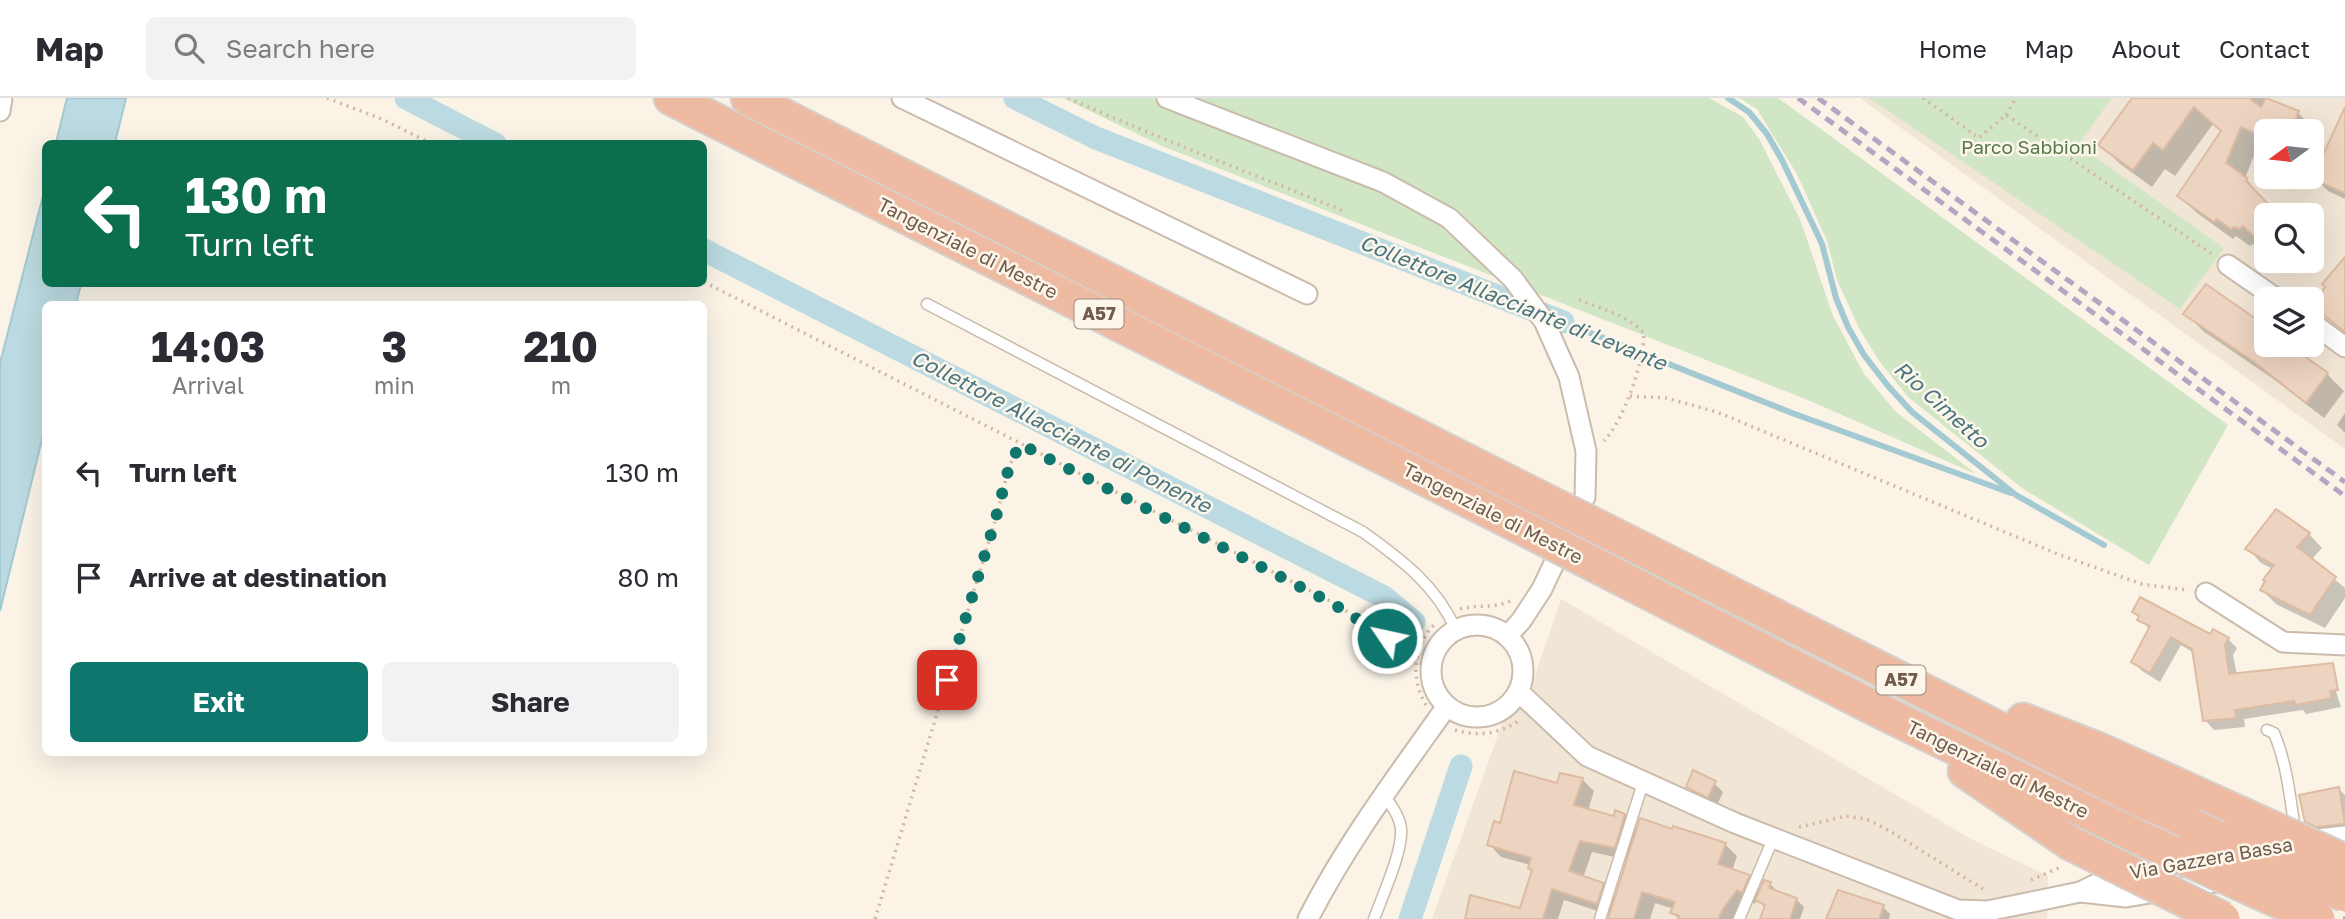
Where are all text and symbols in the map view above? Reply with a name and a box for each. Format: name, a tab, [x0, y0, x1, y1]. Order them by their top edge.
search box	[146, 17, 636, 80]
text: Map	[35, 29, 104, 68]
icon: search	[170, 29, 208, 67]
text: Search here	[226, 33, 375, 64]
text: Home	[1919, 34, 1987, 63]
text: Map	[2025, 34, 2074, 63]
text: About	[2112, 34, 2181, 63]
text: Contact	[2219, 34, 2310, 63]
north arrow	[2254, 119, 2324, 189]
map controls	[2254, 119, 2324, 357]
park label: Parco Sabbioni	[1961, 135, 2097, 158]
text: 130 m	[185, 165, 327, 224]
icon: left	[70, 168, 161, 259]
street label: Tangenziale di Mestre	[874, 192, 1062, 303]
button: search	[2254, 203, 2324, 273]
text: Turn left	[185, 225, 314, 263]
water label: Collettore Allacciante di Levante	[1356, 229, 1672, 376]
button: layers	[2254, 287, 2324, 357]
road number: A57	[1074, 300, 1124, 328]
text: 14:03	[151, 321, 265, 371]
text: 3	[382, 321, 407, 371]
text: 210	[524, 321, 598, 371]
water label: Collettore Allacciante di Ponente	[907, 344, 1217, 519]
water label: Rio Cimetto	[1889, 355, 1995, 454]
text: Arrival	[172, 371, 244, 399]
text: min	[374, 371, 415, 399]
text: m	[551, 371, 571, 399]
icon: left	[70, 454, 108, 492]
text: Turn left	[129, 457, 237, 488]
text: 130 m	[606, 457, 679, 488]
street label: Tangenziale di Mestre	[1399, 457, 1587, 568]
icon: arrive	[70, 559, 108, 597]
text: Arrive at destination	[129, 562, 387, 593]
text: 80 m	[618, 562, 679, 593]
position arrow	[1350, 601, 1424, 675]
pin	[917, 650, 977, 710]
icon: arrive	[928, 661, 966, 699]
button: Exit	[70, 662, 368, 742]
button: Share	[382, 662, 679, 742]
road number: A57	[1876, 666, 1926, 694]
street label: Tangenziale di Mestre	[1904, 715, 2093, 822]
street label: Via Gazzera Bassa	[2128, 832, 2294, 883]

